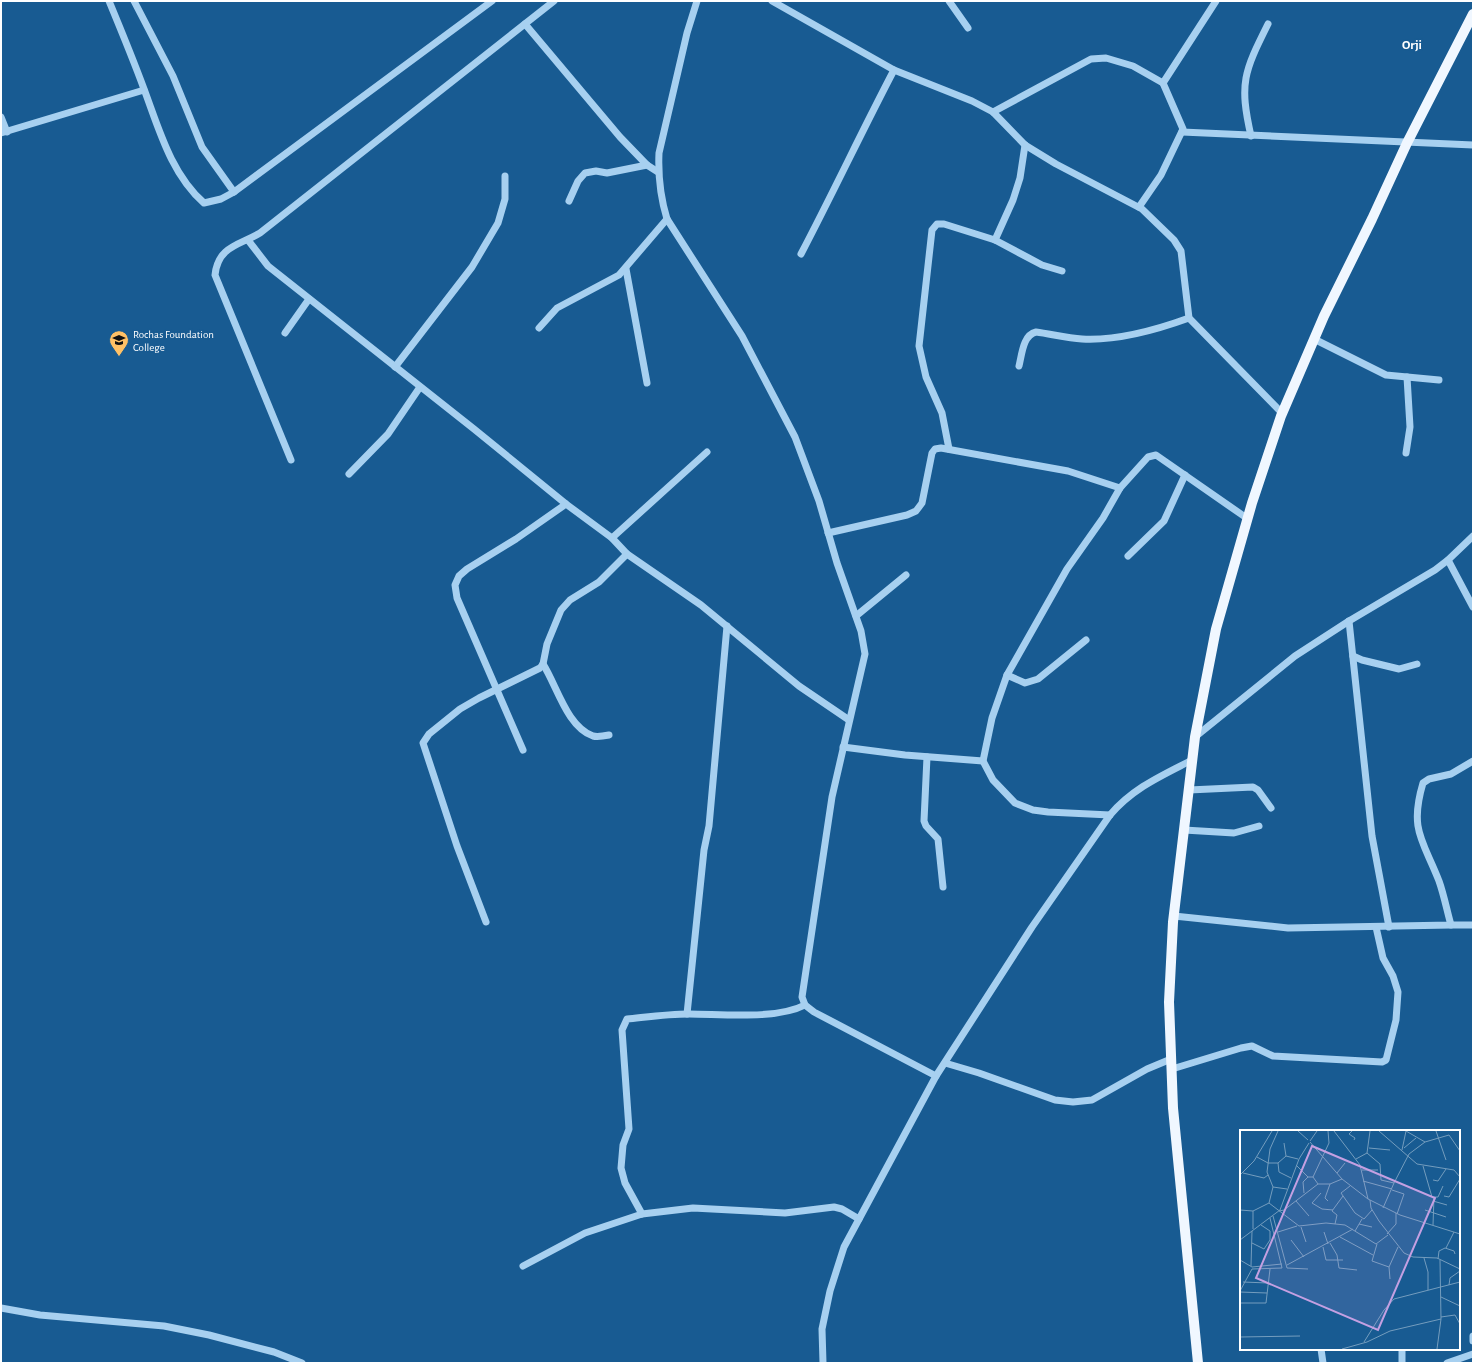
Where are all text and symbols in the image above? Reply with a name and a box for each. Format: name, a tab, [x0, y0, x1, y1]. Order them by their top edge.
district label: Orji	[1402, 39, 1422, 52]
school or university icon: Rochas Foundation College	[108, 329, 130, 357]
place label: Rochas Foundation College	[133, 329, 214, 353]
inset map	[1240, 1130, 1460, 1350]

